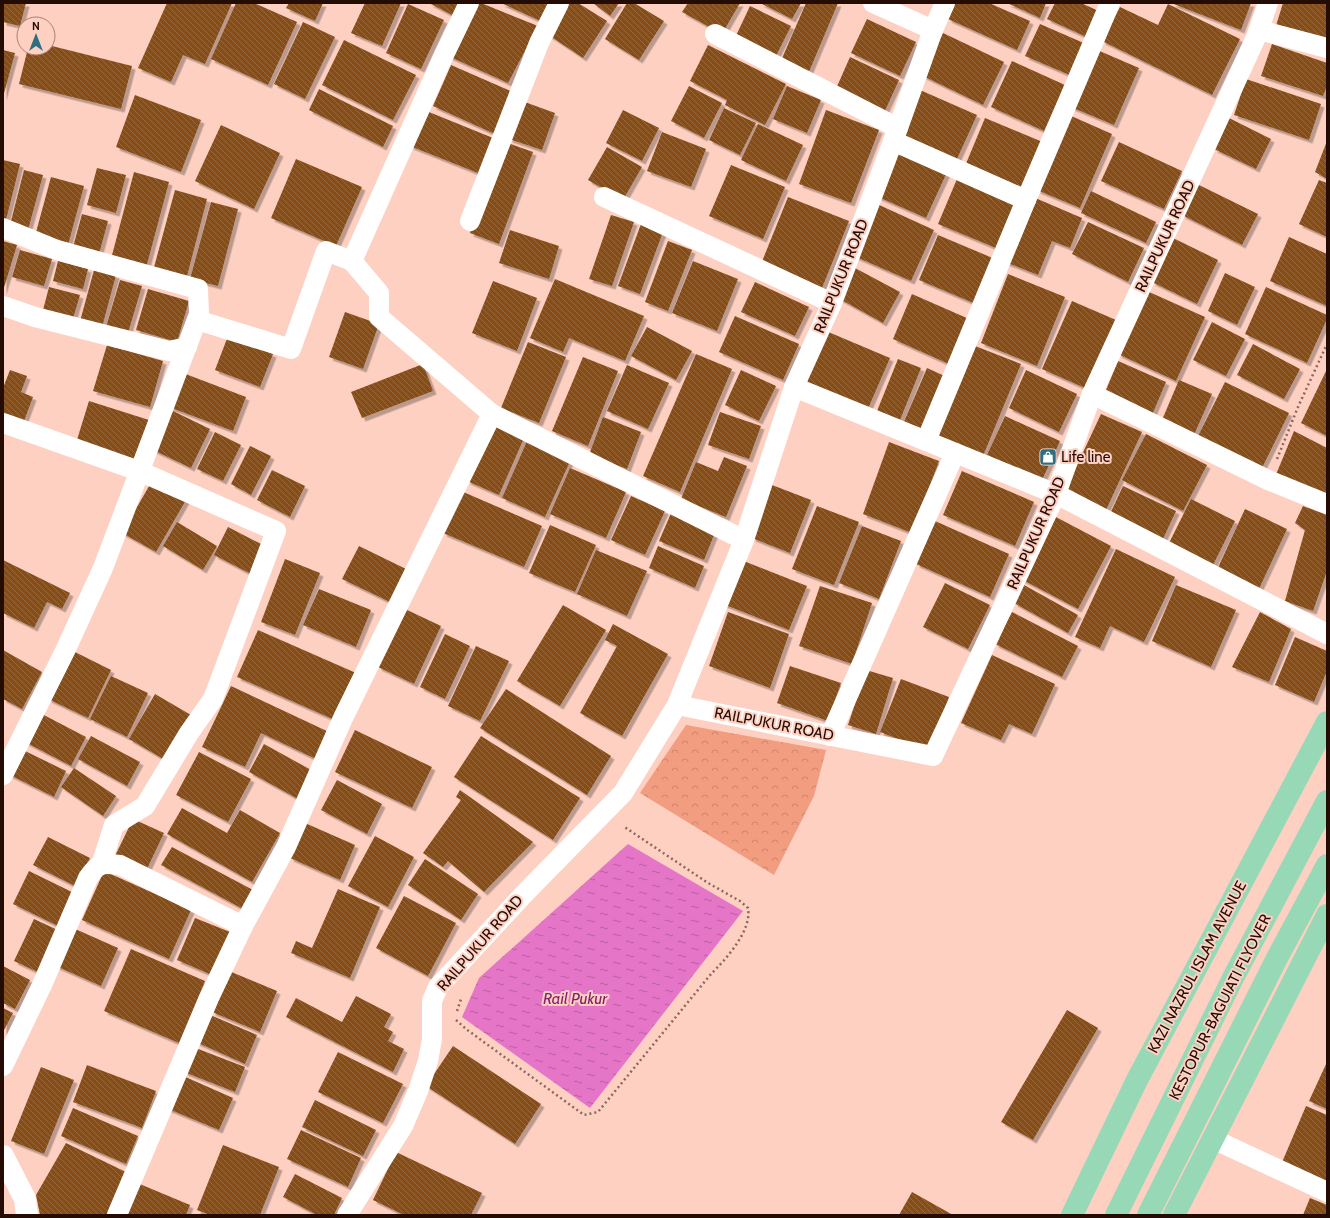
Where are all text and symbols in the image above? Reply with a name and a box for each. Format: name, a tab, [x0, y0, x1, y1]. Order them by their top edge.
north arrow	[16, 16, 56, 56]
text: N	[32, 19, 40, 33]
street label: RAILPUKUR ROAD	[1131, 177, 1199, 295]
street label: RAILPUKUR ROAD	[810, 216, 872, 336]
shop icon: Life line	[1038, 447, 1058, 467]
place label: Life line	[1061, 448, 1111, 466]
street label: RAILPUKUR ROAD	[1003, 474, 1069, 592]
street label: RAILPUKUR ROAD	[713, 704, 835, 744]
street label: KAZI NAZRUL ISLAM AVENUE	[1144, 878, 1250, 1056]
street label: RAILPUKUR ROAD	[433, 891, 527, 995]
street label: KESTOPUR-BAGUIATI FLYOVER	[1165, 911, 1275, 1103]
water label: Rail Pukur	[543, 989, 608, 1008]

